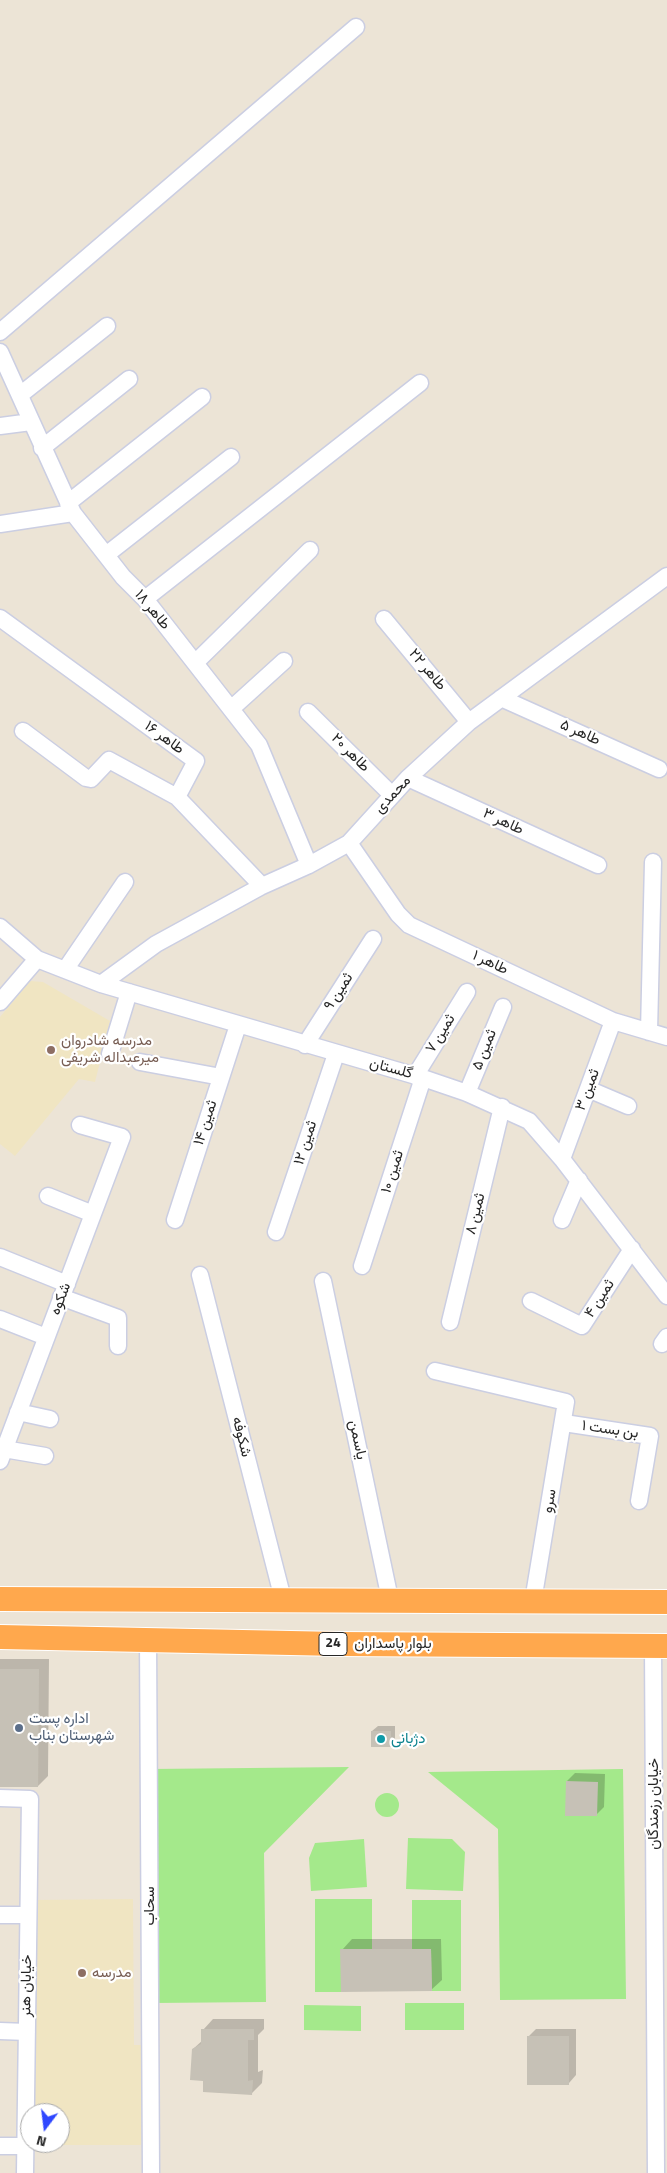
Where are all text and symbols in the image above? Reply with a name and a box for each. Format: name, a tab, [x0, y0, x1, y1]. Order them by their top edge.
street label: طاهر ۱۸	[130, 586, 174, 634]
street label: طاهر ۲۲	[404, 645, 450, 695]
street label: طاهر ۵	[557, 716, 603, 750]
street label: طاهر ۱۶	[141, 718, 187, 758]
street label: طاهر ۲۰	[327, 730, 373, 776]
street label: محمدی	[371, 772, 415, 818]
street label: طاهر ۳	[480, 805, 526, 839]
street label: طاهر ۱	[469, 947, 511, 979]
street label: ثمین ۹	[320, 970, 358, 1014]
street label: ثمین ۷	[422, 1011, 460, 1057]
street label: ثمین ۵	[469, 1027, 501, 1073]
place label: مدرسه شادروان میرعبداله شریفی	[61, 1032, 159, 1067]
marker: مدرسه شادروان میرعبداله شریفی	[45, 1044, 57, 1056]
street label: گلستان	[367, 1055, 415, 1083]
street label: ثمین ۳	[572, 1067, 604, 1113]
street label: ثمین ۱۴	[190, 1098, 222, 1148]
street label: ثمین ۱۲	[290, 1119, 322, 1167]
street label: ثمین ۱۰	[378, 1148, 408, 1196]
street label: ثمین ۸	[462, 1191, 490, 1237]
street label: ثمین ۴	[581, 1277, 619, 1321]
street label: شکوه	[47, 1280, 75, 1318]
street label: شکوفه	[227, 1415, 255, 1459]
street label: بن بست ۱	[580, 1417, 640, 1443]
street label: یاسمن	[344, 1419, 370, 1461]
street label: سرو	[539, 1488, 561, 1514]
road number: 24	[319, 1632, 347, 1656]
street label: بلوار پاسداران	[354, 1635, 432, 1653]
place label: اداره پست شهرستان بناب	[29, 1710, 114, 1745]
marker: اداره پست شهرستان بناب	[13, 1722, 25, 1734]
place label: دژبانی	[391, 1730, 425, 1748]
marker: دژبانی	[375, 1733, 387, 1745]
street label: خیابان رزمندگان	[645, 1758, 663, 1850]
street label: سحاب	[141, 1886, 159, 1926]
street label: خیابان هنر	[17, 1955, 37, 2017]
place label: مدرسه	[92, 1964, 132, 1982]
marker: مدرسه	[76, 1967, 88, 1979]
north arrow	[20, 2103, 70, 2153]
text: N	[34, 2131, 49, 2153]

